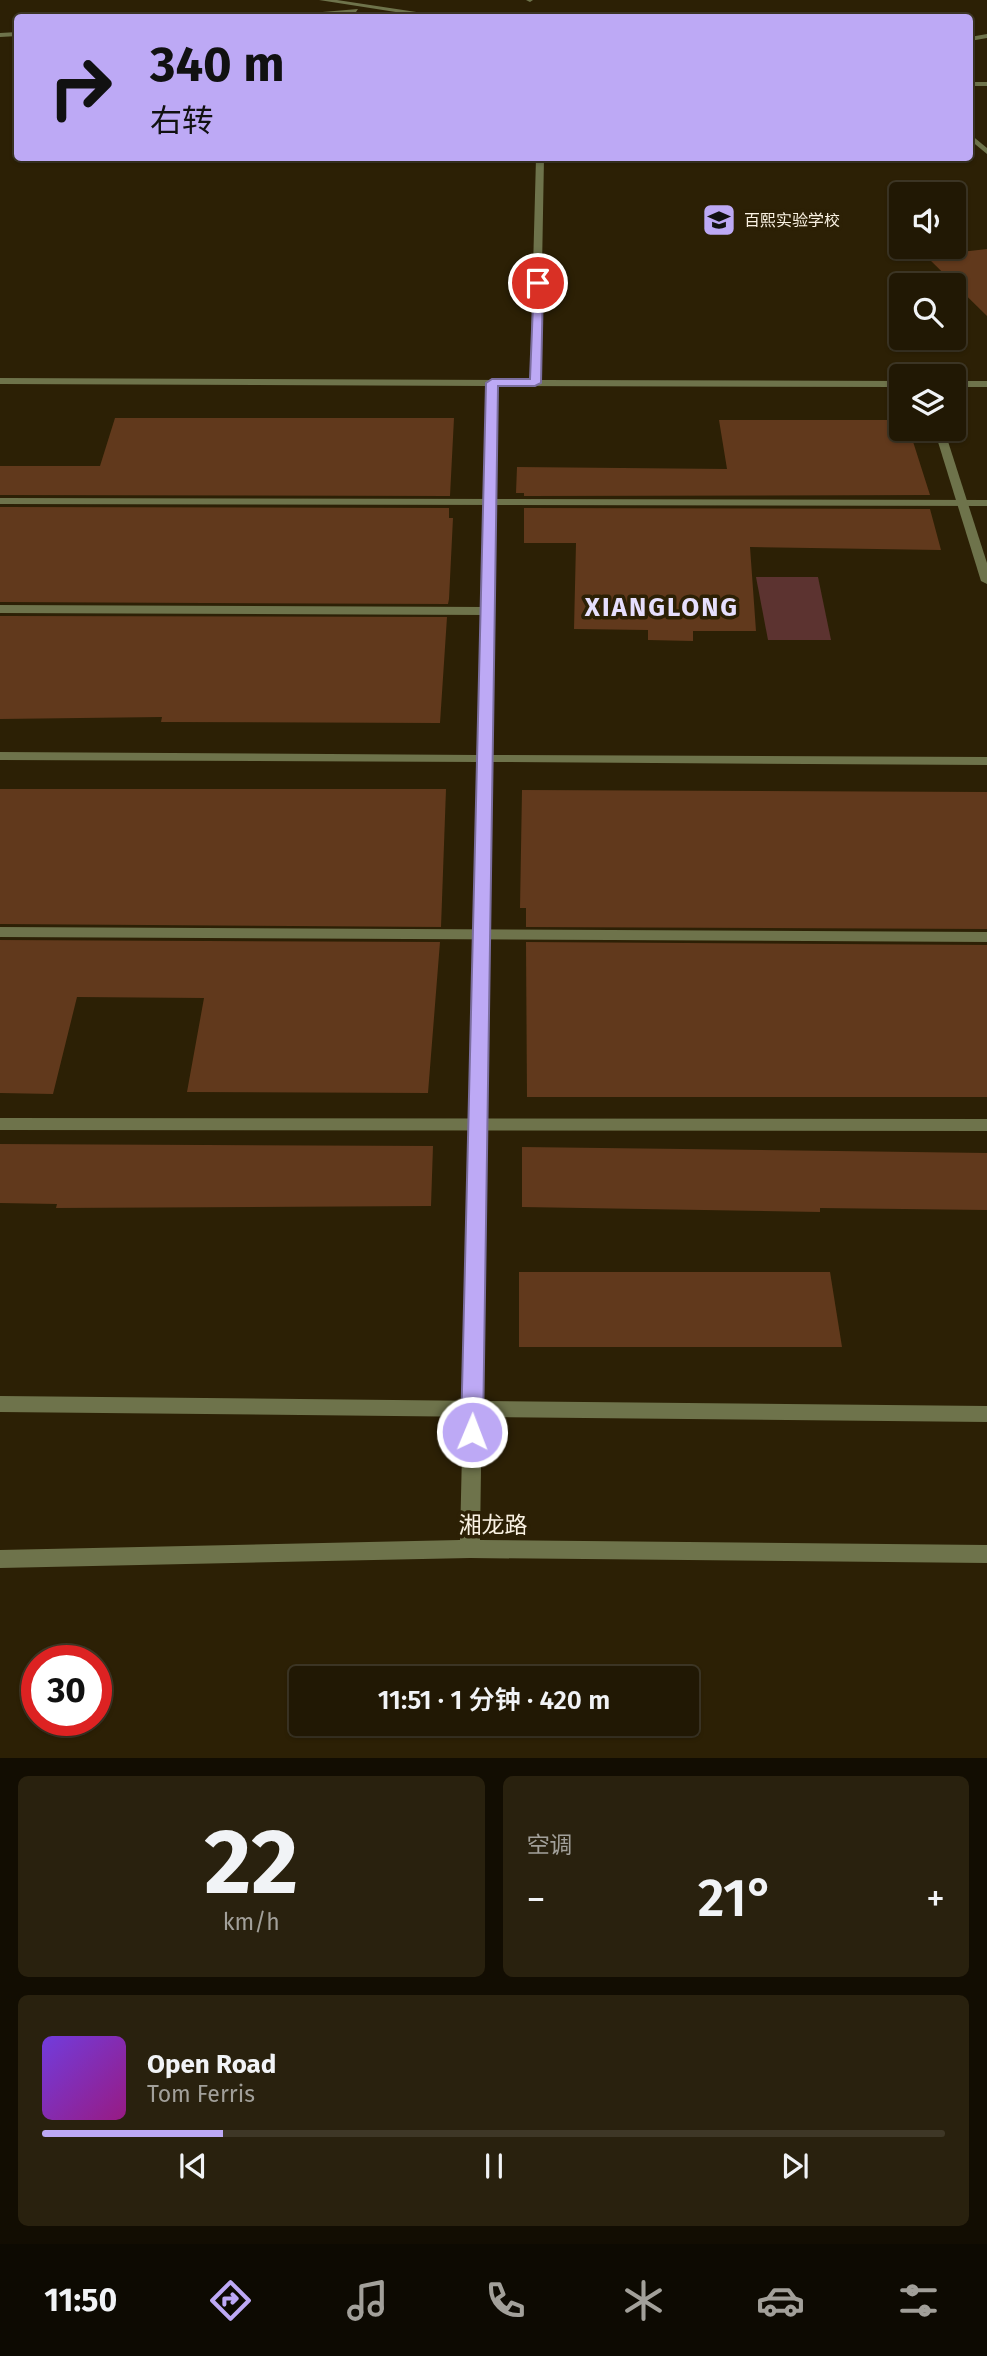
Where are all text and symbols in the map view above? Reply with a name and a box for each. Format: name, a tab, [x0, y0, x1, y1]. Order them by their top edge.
text: 340 m	[150, 35, 285, 94]
icon: right	[35, 42, 126, 133]
text: 右转	[150, 102, 214, 140]
map controls	[889, 182, 966, 441]
button: sound	[889, 182, 966, 259]
school or university icon: 百熙实验学校	[700, 201, 738, 239]
place label: 百熙实验学校	[744, 211, 840, 230]
pin	[508, 253, 568, 313]
icon: arrive	[519, 264, 557, 302]
button: search	[889, 273, 966, 350]
button: layers	[889, 364, 966, 441]
district label: XIANGLONG	[584, 592, 739, 623]
position arrow	[435, 1395, 509, 1469]
street label: 湘龙路	[459, 1511, 528, 1539]
speed limit sign: 30	[21, 1645, 112, 1736]
text: 11:51 · 1 分钟 · 420 m	[378, 1685, 610, 1716]
text: 22	[204, 1808, 298, 1917]
text: 空调	[527, 1831, 573, 1859]
text: 21°	[698, 1867, 774, 1930]
text: −	[527, 1876, 546, 1922]
text: +	[926, 1876, 945, 1922]
text: km/h	[223, 1908, 280, 1936]
text: Open Road	[147, 2049, 276, 2080]
text: Tom Ferris	[147, 2080, 255, 2108]
icon: previous	[174, 2147, 212, 2185]
icon: pause	[475, 2147, 513, 2185]
icon: next	[776, 2147, 814, 2185]
icon: directions	[206, 2276, 255, 2325]
icon: music	[343, 2276, 392, 2325]
icon: phone	[481, 2276, 530, 2325]
icon: climate	[619, 2276, 668, 2325]
icon: car	[756, 2276, 805, 2325]
icon: filters	[894, 2276, 943, 2325]
text: 11:50	[44, 2281, 117, 2319]

